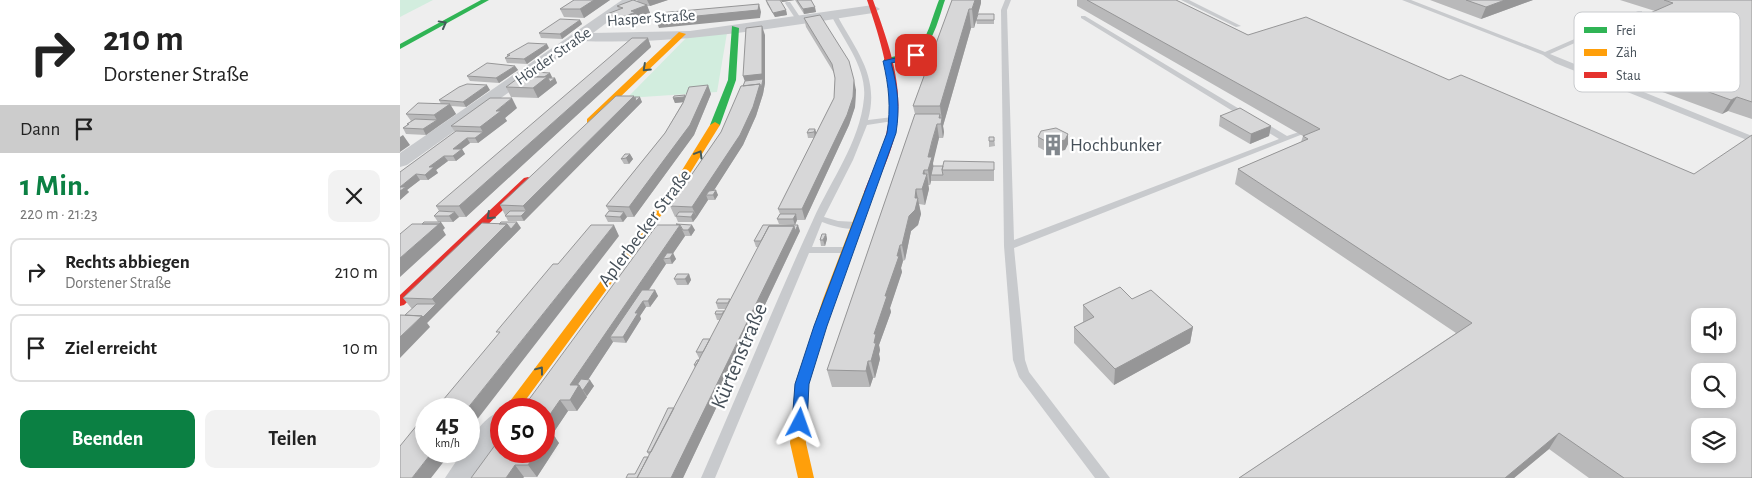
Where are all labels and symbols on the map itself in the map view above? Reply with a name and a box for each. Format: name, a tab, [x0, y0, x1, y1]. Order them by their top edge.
street label: Hasper Straße	[606, 7, 696, 29]
legend	[1574, 12, 1740, 92]
one-way arrow	[437, 20, 446, 30]
street label: Hörder Straße	[512, 24, 594, 88]
text: Frei	[1616, 24, 1636, 38]
pin	[895, 34, 937, 76]
text: Zäh	[1616, 46, 1637, 60]
one-way arrow	[643, 62, 652, 71]
text: Stau	[1616, 69, 1641, 83]
building icon: Hochbunker	[1040, 132, 1066, 158]
place label: Hochbunker	[1070, 136, 1161, 155]
one-way arrow	[692, 151, 702, 160]
street label: Aplerbecker Straße	[595, 166, 695, 290]
one-way arrow	[487, 210, 496, 219]
street label: Kürtenstraße	[707, 300, 771, 412]
one-way arrow	[534, 366, 543, 376]
position arrow	[773, 396, 825, 448]
speed limit sign: 50	[490, 398, 555, 463]

